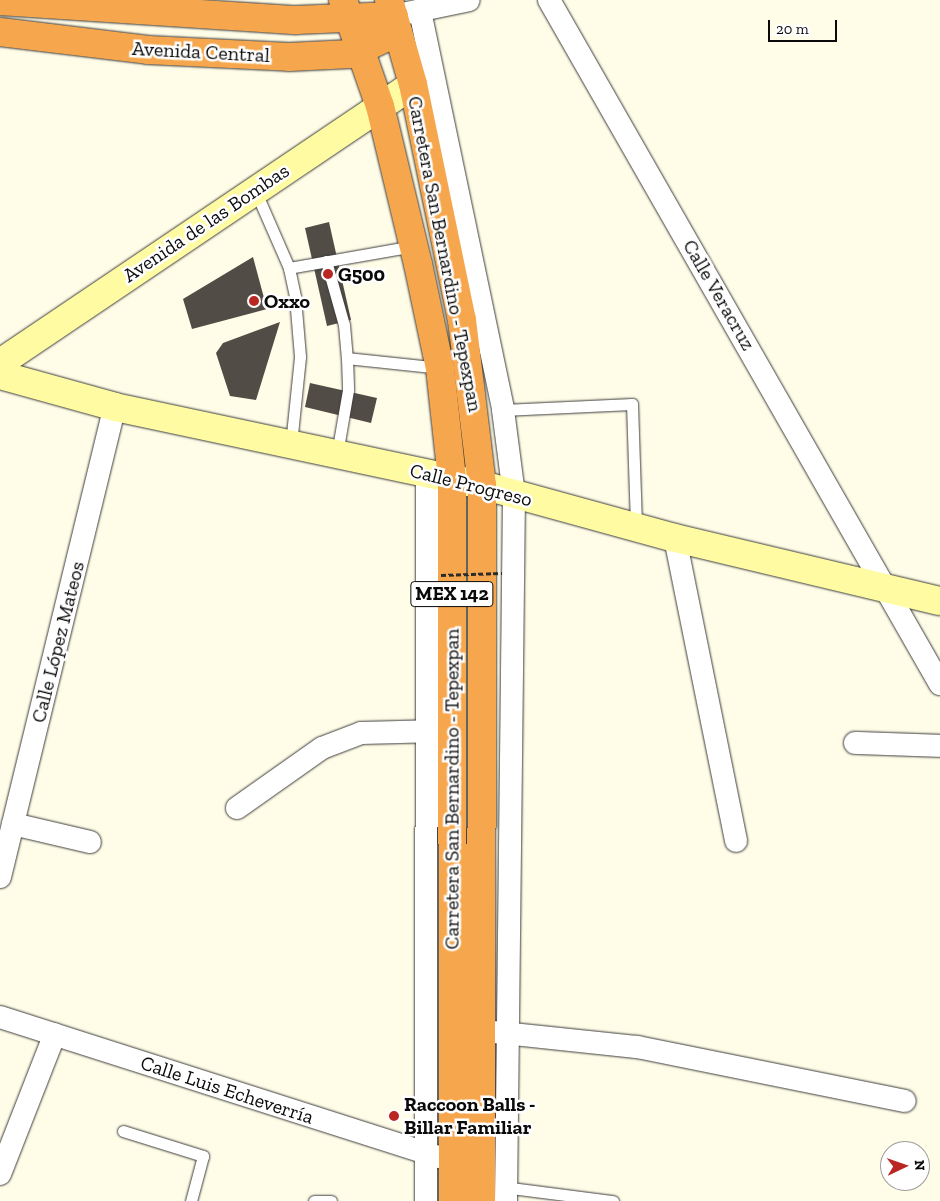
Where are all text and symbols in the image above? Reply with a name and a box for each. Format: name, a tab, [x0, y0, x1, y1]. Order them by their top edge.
scale bar	[770, 10, 839, 42]
text: 20 m	[776, 20, 809, 38]
street label: Avenida Central	[131, 36, 271, 68]
street label: Carretera San Bernardino - Tepexpan	[403, 94, 487, 414]
street label: Avenida de las Bombas	[118, 158, 294, 288]
street label: Calle Veracruz	[678, 235, 760, 355]
place label: G500	[338, 262, 385, 286]
marker: G500	[322, 268, 334, 280]
place label: Oxxo	[264, 289, 310, 313]
marker: Oxxo	[248, 295, 260, 307]
street label: Calle Progreso	[407, 458, 535, 512]
street label: Calle López Mateos	[26, 559, 90, 725]
road number: MEX 142	[410, 578, 494, 610]
street label: Carretera San Bernardino - Tepexpan	[440, 628, 464, 950]
street label: Calle Luis Echeverría	[137, 1051, 317, 1129]
place label: Raccoon Balls - Billar Familiar	[404, 1092, 536, 1139]
marker: Raccoon Balls - Billar Familiar	[388, 1110, 400, 1122]
north arrow	[880, 1141, 930, 1191]
text: N	[911, 1159, 928, 1171]

